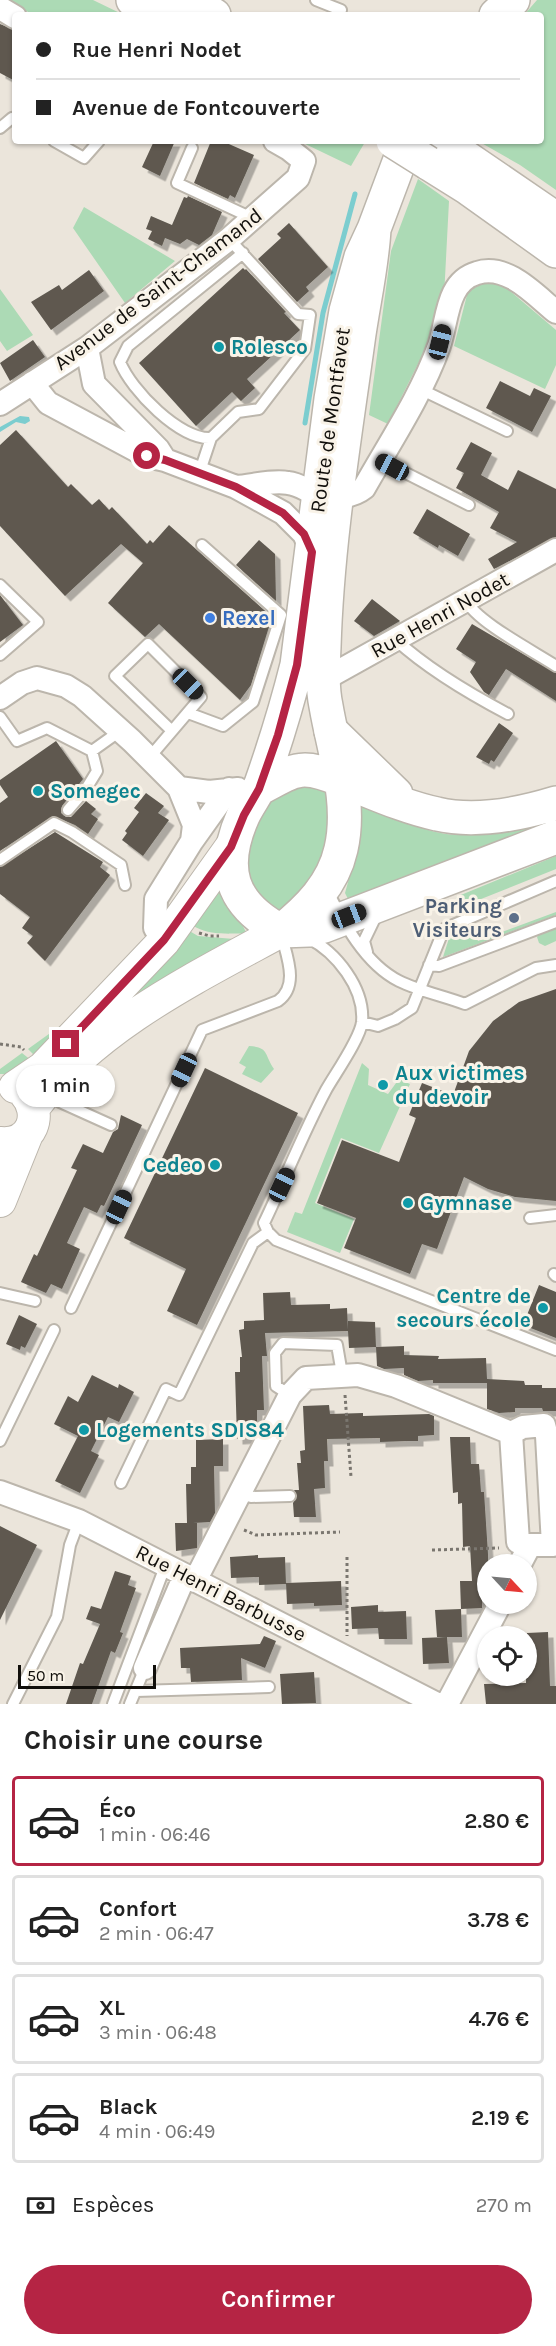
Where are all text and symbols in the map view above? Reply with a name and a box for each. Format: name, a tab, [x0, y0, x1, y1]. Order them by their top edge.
text: Rue Henri Nodet	[72, 37, 242, 63]
text: Avenue de Fontcouverte	[72, 95, 320, 121]
street label: Avenue de Saint-Chamand	[49, 203, 267, 375]
car	[427, 322, 453, 362]
street label: Route de Montfavet	[305, 326, 355, 514]
place label: Rolesco	[231, 335, 308, 359]
marker: Rolesco	[212, 340, 226, 354]
route start	[133, 442, 160, 469]
car	[372, 451, 412, 483]
street label: Rue Henri Nodet	[367, 567, 514, 663]
place label: Rexel	[222, 606, 276, 630]
marker: Rexel	[203, 611, 217, 625]
car	[169, 665, 207, 703]
place label: Somegec	[50, 779, 141, 803]
marker: Somegec	[31, 784, 45, 798]
place label: Parking Visiteurs	[413, 894, 502, 942]
car	[329, 901, 369, 931]
marker: Parking Visiteurs	[507, 911, 521, 925]
route end	[52, 1030, 79, 1057]
car	[168, 1050, 200, 1090]
place label: Aux victimes du devoir	[395, 1061, 524, 1109]
callout: 1 min	[16, 1065, 116, 1107]
text: 1 min	[41, 1074, 90, 1097]
marker: Aux victimes du devoir	[376, 1078, 390, 1092]
place label: Cedeo	[143, 1153, 203, 1177]
marker: Cedeo	[208, 1158, 222, 1172]
car	[266, 1165, 298, 1205]
car	[103, 1187, 135, 1227]
place label: Gymnase	[420, 1191, 512, 1215]
marker: Gymnase	[401, 1196, 415, 1210]
place label: Centre de secours école	[396, 1284, 531, 1332]
marker: Centre de secours école	[536, 1301, 550, 1315]
place label: Logements SDIS84	[96, 1418, 285, 1442]
marker: Logements SDIS84	[77, 1423, 91, 1437]
street label: Rue Henri Barbusse	[132, 1540, 310, 1646]
north arrow	[477, 1554, 537, 1614]
map controls	[477, 1554, 537, 1686]
button: locate	[477, 1626, 537, 1686]
scale bar	[18, 1662, 156, 1690]
text: 50 m	[27, 1666, 64, 1685]
text: Choisir une course	[24, 1724, 263, 1756]
icon: car	[27, 1794, 81, 1848]
text: Éco	[99, 1797, 136, 1823]
text: 2.80 €	[464, 1808, 529, 1834]
text: 1 min · 06:46	[99, 1823, 211, 1846]
icon: car	[27, 1893, 81, 1947]
text: Confort	[99, 1896, 177, 1922]
text: 3.78 €	[467, 1907, 529, 1933]
text: 2 min · 06:47	[99, 1922, 214, 1945]
icon: car	[27, 1992, 81, 2046]
text: XL	[99, 1995, 125, 2021]
text: 4.76 €	[468, 2006, 529, 2032]
text: 3 min · 06:48	[99, 2021, 217, 2044]
icon: car	[27, 2091, 81, 2145]
text: Black	[99, 2094, 158, 2120]
text: 2.19 €	[471, 2105, 529, 2131]
text: 4 min · 06:49	[99, 2120, 215, 2143]
icon: cash	[24, 2189, 57, 2222]
text: Espèces	[72, 2192, 154, 2218]
text: 270 m	[476, 2194, 532, 2217]
button: Confirmer	[24, 2265, 532, 2334]

